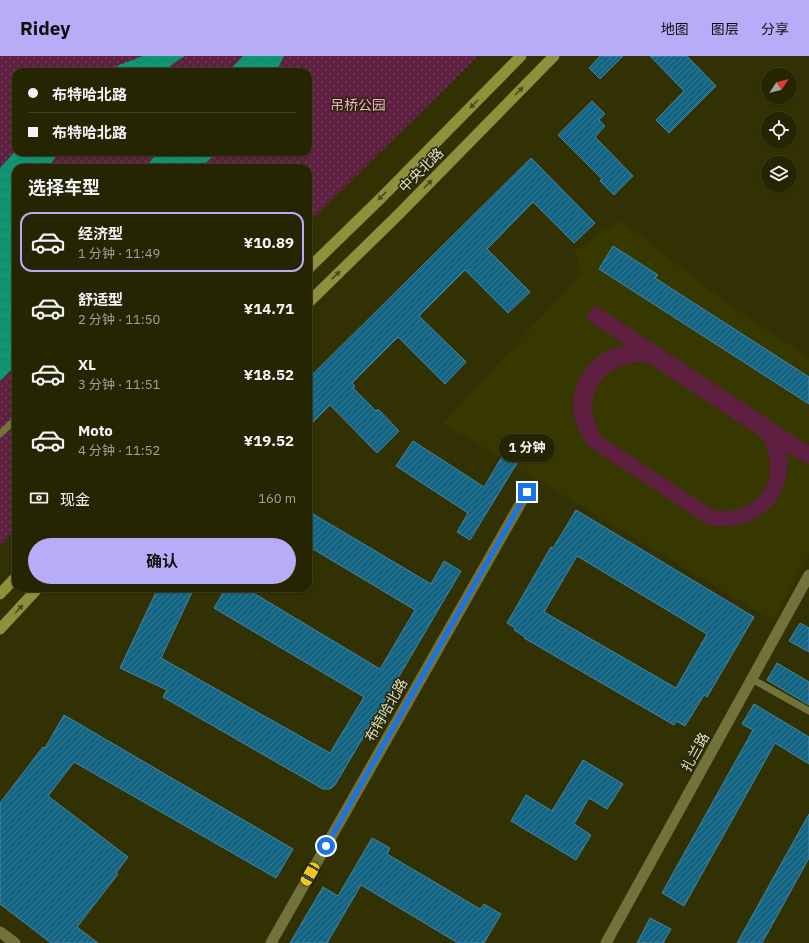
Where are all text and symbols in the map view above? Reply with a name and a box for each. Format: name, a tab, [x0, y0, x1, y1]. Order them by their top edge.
text: Ridey	[20, 16, 70, 40]
text: 地图	[661, 20, 689, 38]
text: 图层	[711, 20, 739, 38]
text: 分享	[761, 20, 789, 38]
north arrow	[761, 68, 797, 104]
map controls	[761, 68, 797, 192]
text: 布特哈北路	[52, 85, 127, 104]
one-way arrow	[514, 86, 524, 96]
park label: 吊桥公园	[330, 96, 386, 114]
one-way arrow	[469, 99, 478, 109]
button: locate	[761, 112, 797, 148]
text: 布特哈北路	[52, 123, 127, 142]
street label: 中央北路	[395, 144, 447, 196]
button: layers	[761, 156, 797, 192]
text: 选择车型	[28, 176, 100, 199]
one-way arrow	[423, 179, 433, 189]
one-way arrow	[377, 191, 387, 201]
icon: car	[30, 224, 66, 260]
text: 经济型	[78, 224, 123, 243]
text: ¥10.89	[244, 233, 294, 252]
text: 1 分钟 · 11:49	[78, 245, 160, 262]
one-way arrow	[331, 270, 341, 280]
icon: car	[30, 290, 66, 326]
text: 舒适型	[78, 290, 123, 309]
text: ¥14.71	[244, 299, 294, 318]
text: 2 分钟 · 11:50	[78, 311, 160, 328]
text: XL	[78, 355, 96, 374]
icon: car	[30, 356, 66, 392]
text: ¥18.52	[244, 365, 294, 384]
text: 3 分钟 · 11:51	[78, 376, 160, 393]
text: Moto	[78, 421, 113, 440]
icon: car	[30, 422, 66, 458]
text: ¥19.52	[244, 431, 294, 450]
callout: 1 分钟	[499, 434, 555, 462]
text: 1 分钟	[509, 439, 545, 456]
text: 4 分钟 · 11:52	[78, 442, 160, 459]
route end	[518, 483, 536, 501]
icon: cash	[28, 487, 50, 509]
text: 现金	[60, 490, 90, 509]
text: 160 m	[258, 490, 296, 507]
button: 确认	[28, 538, 296, 584]
one-way arrow	[14, 604, 23, 613]
street label: 布特哈北路	[361, 675, 411, 745]
street label: 扎兰路	[677, 729, 713, 775]
route start	[317, 837, 335, 855]
car	[299, 861, 321, 887]

